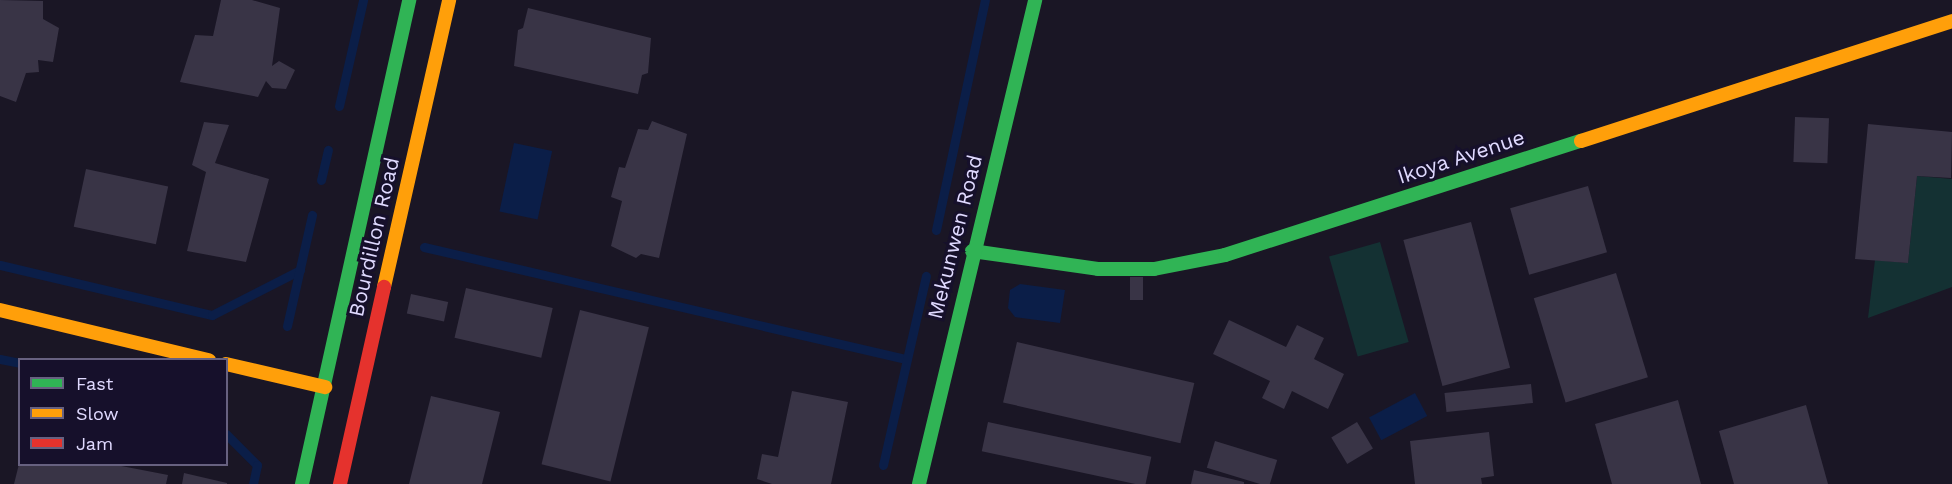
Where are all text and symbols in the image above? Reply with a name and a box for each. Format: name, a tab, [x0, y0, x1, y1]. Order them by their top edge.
street label: Ikoya Avenue	[1393, 124, 1529, 190]
street label: Mekunwen Road	[922, 152, 988, 322]
street label: Bourdillon Road	[343, 155, 405, 319]
legend	[18, 358, 228, 466]
text: Fast	[76, 373, 113, 394]
text: Slow	[76, 403, 119, 424]
text: Jam	[76, 433, 113, 454]

